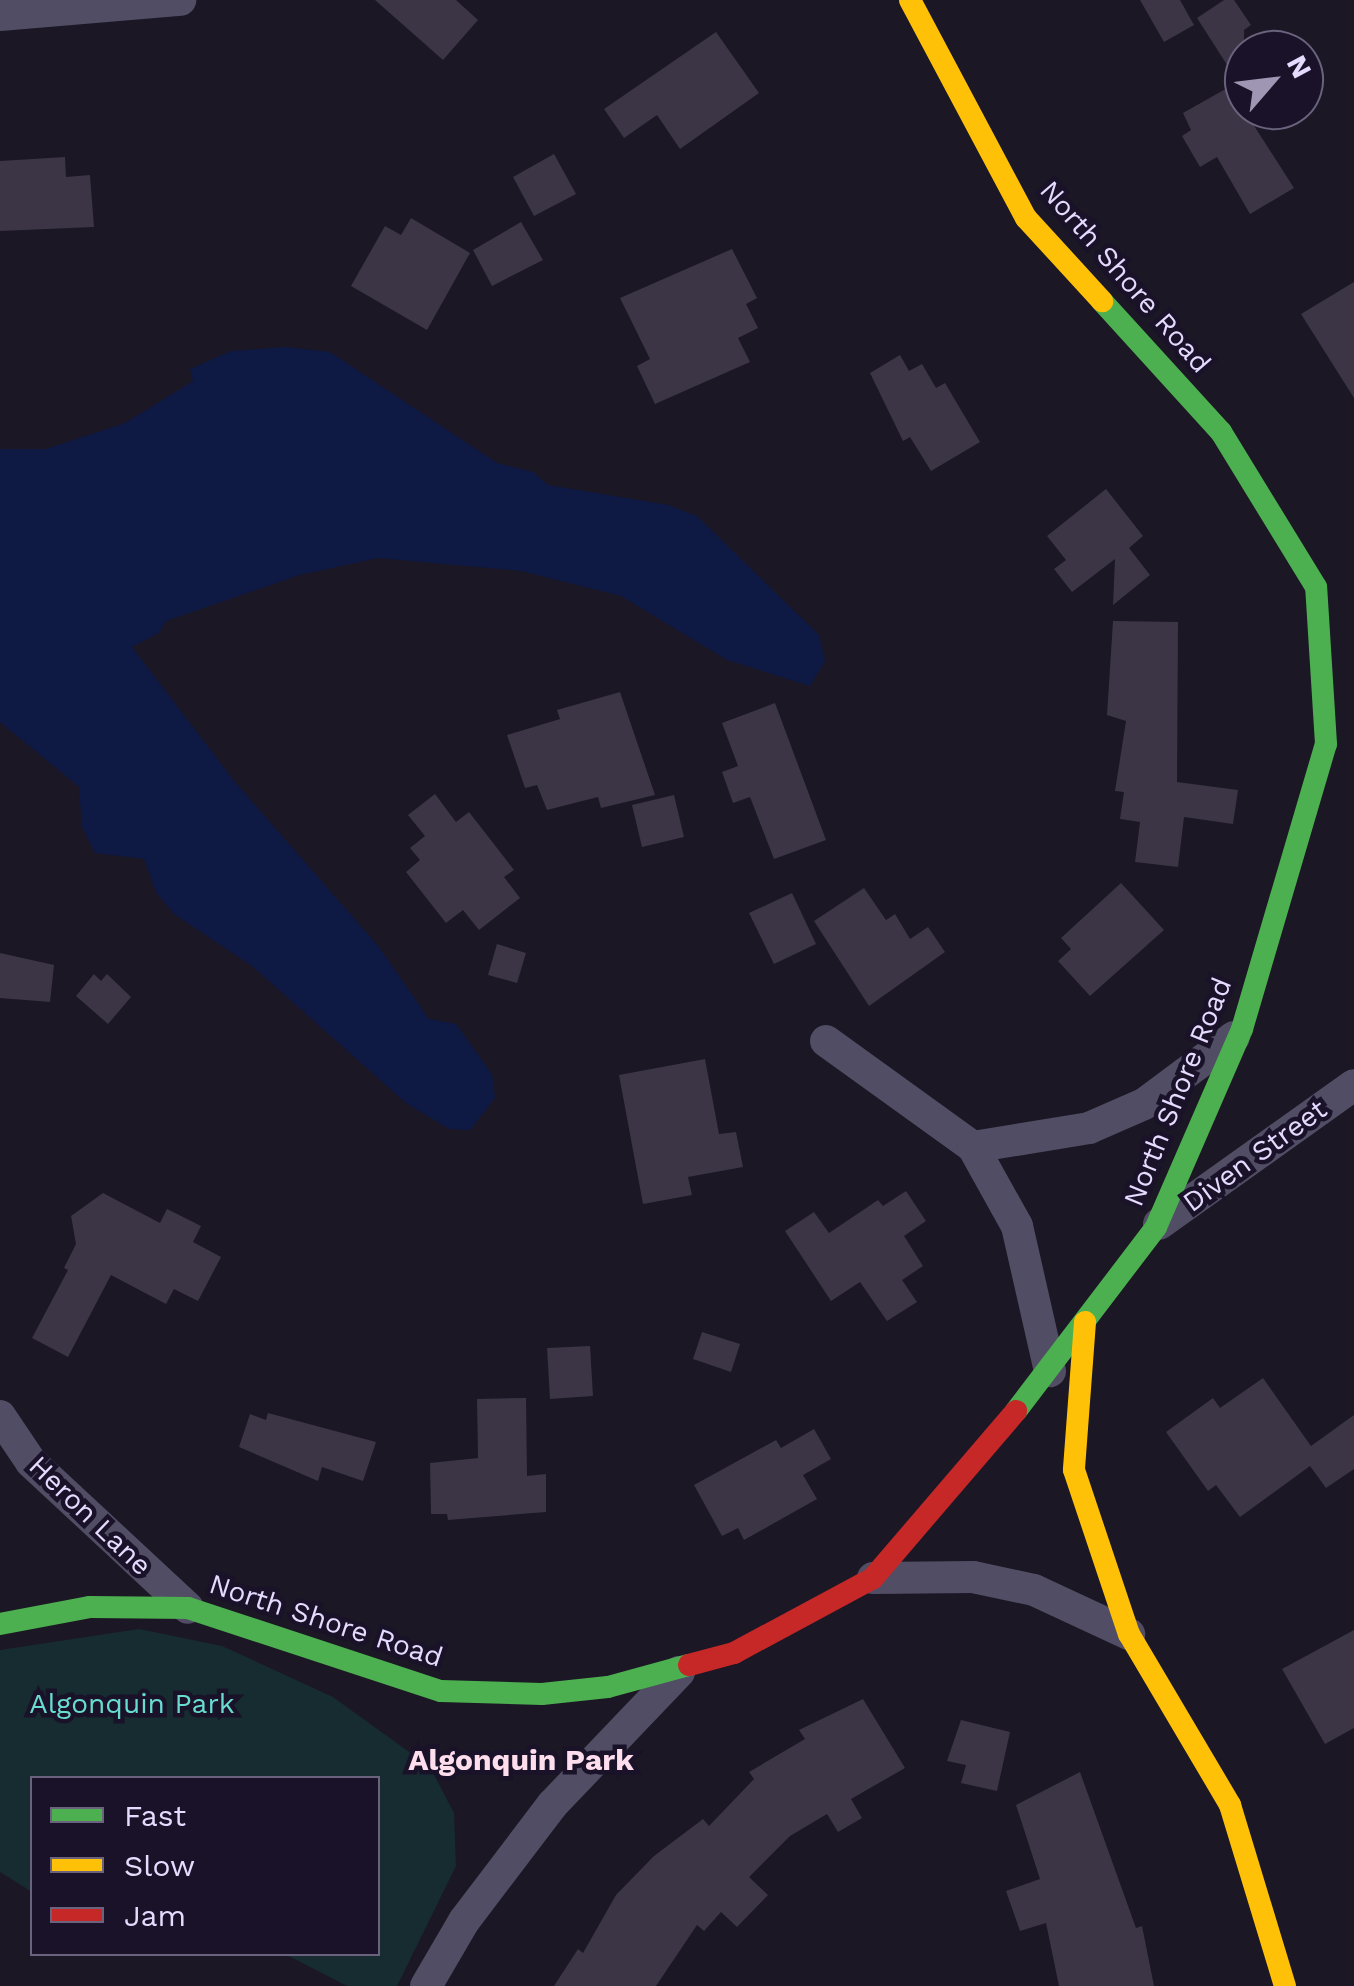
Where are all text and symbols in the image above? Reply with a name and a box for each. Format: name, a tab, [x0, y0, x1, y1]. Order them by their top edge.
north arrow	[1224, 30, 1324, 130]
text: N	[1280, 50, 1319, 84]
street label: North Shore Road	[1032, 174, 1218, 380]
street label: North Shore Road	[1117, 973, 1239, 1211]
street label: Diven Street	[1177, 1093, 1333, 1219]
street label: Heron Lane	[22, 1449, 158, 1583]
street label: North Shore Road	[205, 1567, 447, 1675]
park label: Algonquin Park	[29, 1687, 235, 1721]
district label: Algonquin Park	[408, 1742, 634, 1778]
legend	[30, 1776, 380, 1956]
text: Fast	[124, 1798, 186, 1833]
text: Slow	[124, 1848, 195, 1883]
text: Jam	[124, 1898, 186, 1933]

